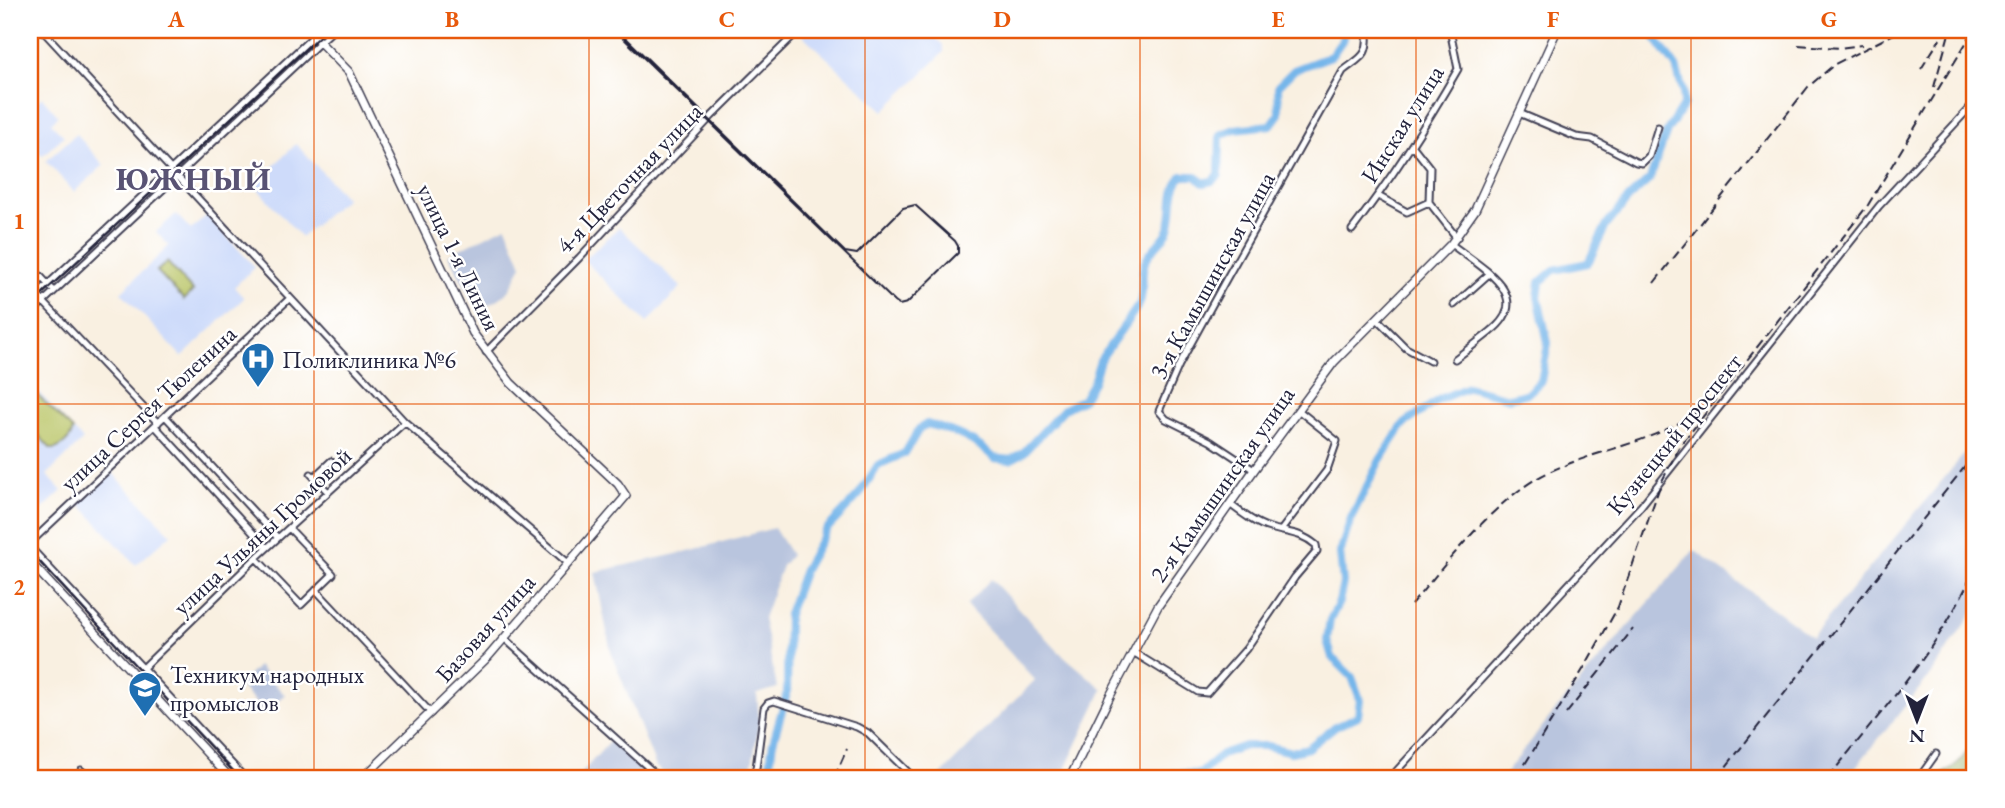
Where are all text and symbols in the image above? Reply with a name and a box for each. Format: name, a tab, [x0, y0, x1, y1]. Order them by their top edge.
text: A	[167, 4, 185, 34]
text: B	[445, 4, 459, 34]
text: C	[719, 4, 735, 34]
text: D	[993, 4, 1011, 34]
text: E	[1271, 4, 1285, 34]
text: F	[1547, 4, 1560, 34]
text: G	[1821, 4, 1837, 34]
street label: Инская улица	[1353, 59, 1451, 189]
street label: 4-я Цветочная улица	[549, 96, 709, 260]
district label: ЮЖНЫЙ	[115, 158, 273, 200]
street label: 3-я Камышинская улица	[1142, 166, 1282, 384]
street label: улица 1-я Линия	[410, 178, 508, 336]
text: 1	[13, 206, 25, 236]
street label: улица Сергея Тюленина	[53, 318, 243, 498]
hospital icon: Поликлиника №6	[239, 340, 277, 389]
place label: Поликлиника №6	[282, 344, 456, 375]
street label: Кузнецкий проспект	[1599, 347, 1749, 521]
street label: 2-я Камышинская улица	[1143, 380, 1302, 588]
street label: улица Ульяны Громовой	[166, 440, 358, 622]
street label: Базовая улица	[428, 567, 542, 689]
text: 2	[13, 572, 25, 602]
place label: Техникум народных промыслов	[170, 659, 365, 718]
school or university icon: Техникум народных промыслов	[126, 669, 164, 718]
north arrow	[1882, 686, 1952, 756]
text: N	[1909, 724, 1925, 749]

